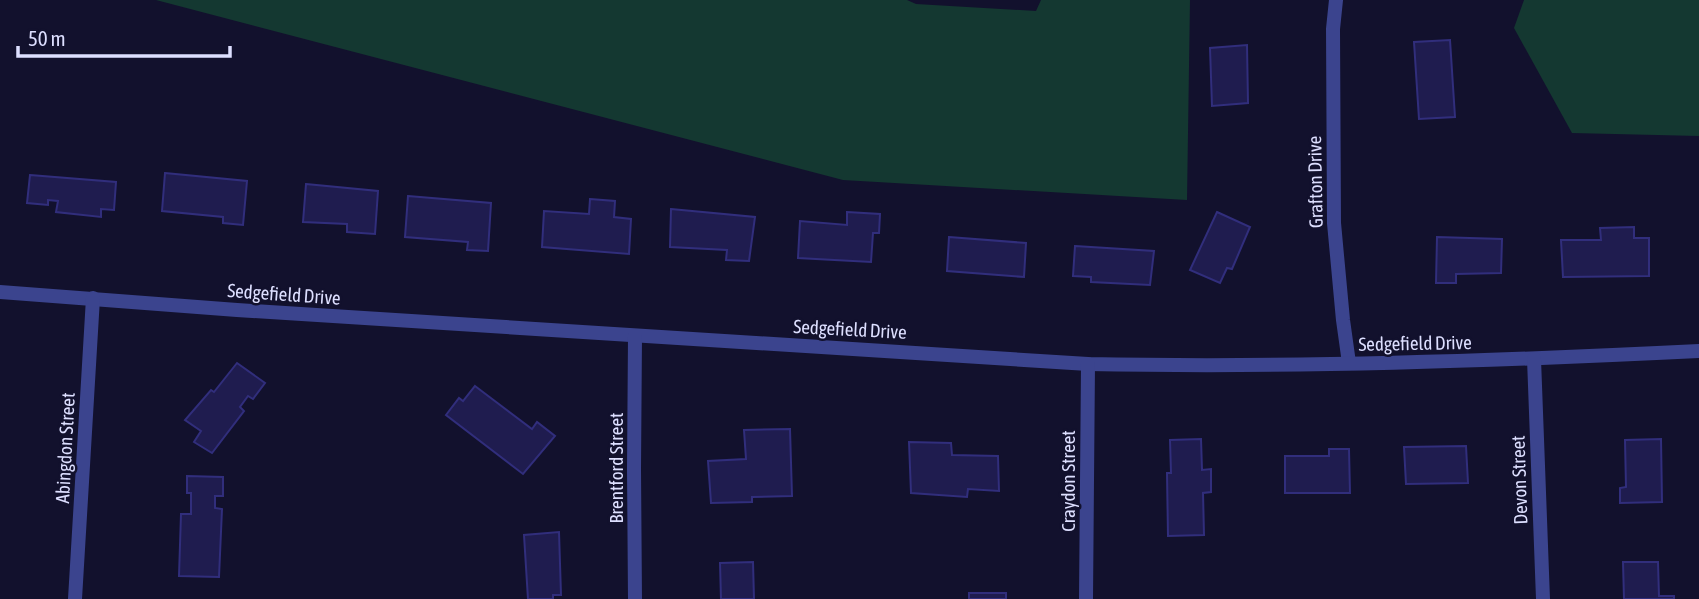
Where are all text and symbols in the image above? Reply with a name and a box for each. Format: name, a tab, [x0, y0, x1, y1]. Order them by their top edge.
scale bar	[18, 14, 229, 58]
text: 50 m	[28, 26, 66, 50]
street label: Grafton Drive	[1303, 136, 1327, 228]
street label: Sedgefield Drive	[227, 279, 341, 309]
street label: Sedgefield Drive	[793, 315, 907, 343]
street label: Sedgefield Drive	[1358, 331, 1472, 355]
street label: Abingdon Street	[51, 392, 79, 504]
street label: Brentford Street	[605, 413, 627, 524]
street label: Craydon Street	[1057, 430, 1079, 532]
street label: Devon Street	[1506, 435, 1532, 525]

